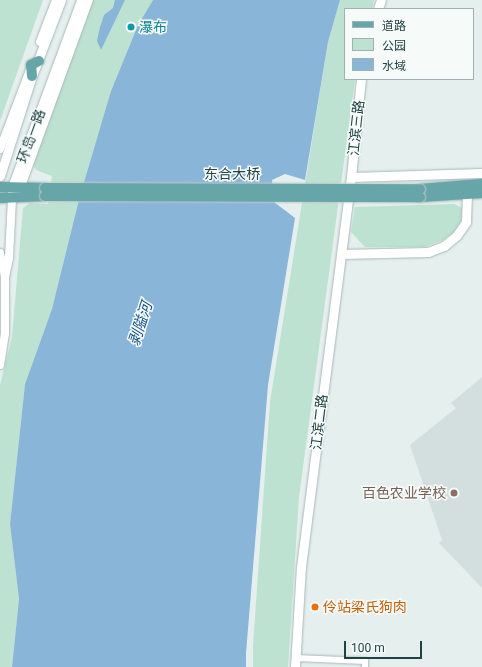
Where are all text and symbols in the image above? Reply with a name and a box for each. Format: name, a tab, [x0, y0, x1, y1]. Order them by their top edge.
legend	[344, 8, 474, 80]
place label: 瀑布	[139, 19, 167, 35]
text: 道路	[382, 19, 406, 33]
marker: 瀑布	[126, 22, 136, 32]
text: 公园	[382, 39, 406, 53]
text: 水域	[382, 59, 406, 73]
street label: 江滨三路	[345, 99, 367, 157]
street label: 环岛一路	[14, 107, 48, 165]
street label: 东合大桥	[204, 166, 260, 182]
water label: 剥隘河	[125, 300, 157, 348]
street label: 江滨二路	[307, 393, 331, 451]
place label: 百色农业学校	[362, 485, 446, 501]
marker: 百色农业学校	[449, 488, 459, 498]
place label: 伶站梁氏狗肉	[323, 599, 407, 615]
marker: 伶站梁氏狗肉	[310, 602, 320, 612]
scale bar	[346, 633, 424, 659]
text: 100 m	[351, 641, 385, 655]

